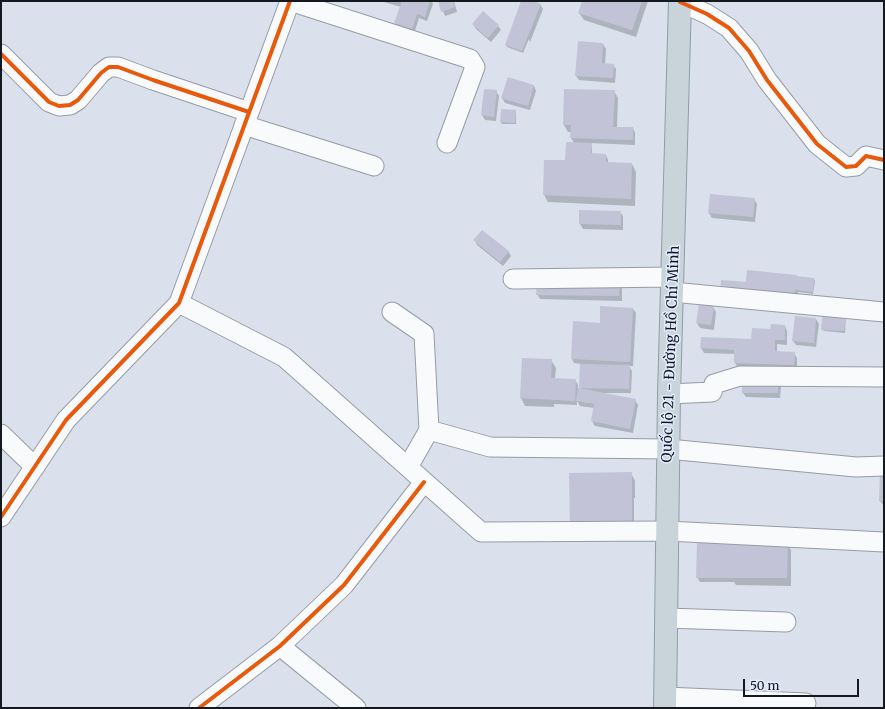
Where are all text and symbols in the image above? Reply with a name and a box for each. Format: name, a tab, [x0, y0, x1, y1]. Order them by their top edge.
street label: Quốc lộ 21 - Đường Hồ Chí Minh	[659, 245, 683, 463]
scale bar	[745, 671, 861, 697]
text: 50 m	[750, 678, 779, 693]

